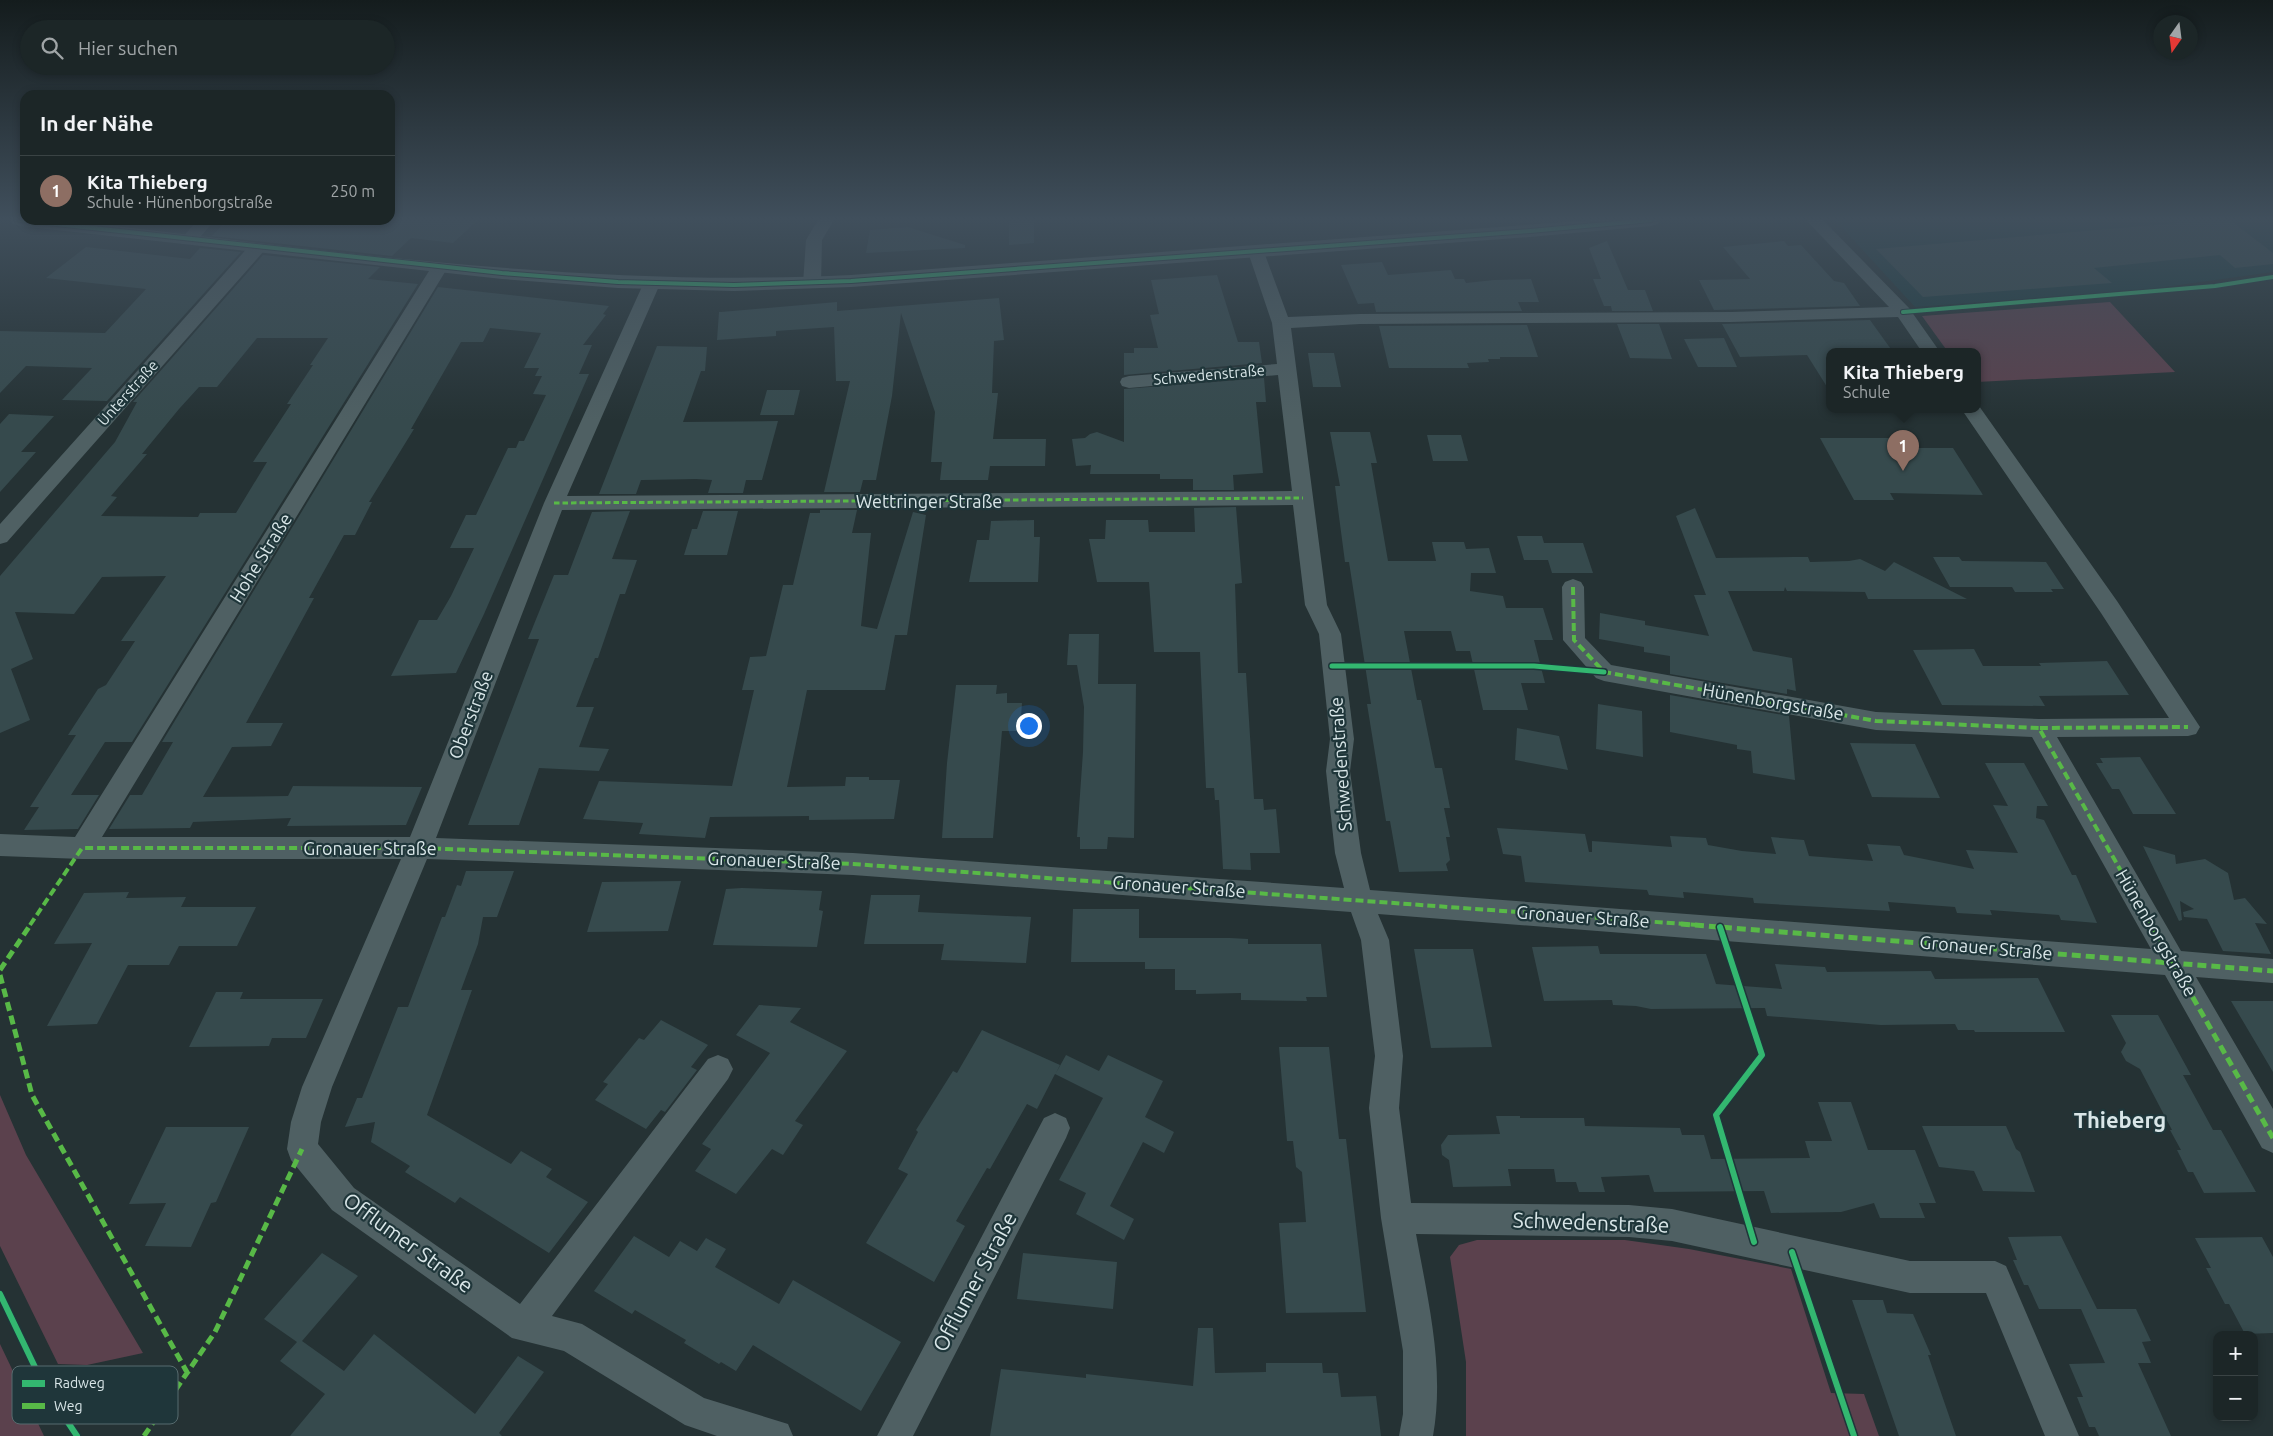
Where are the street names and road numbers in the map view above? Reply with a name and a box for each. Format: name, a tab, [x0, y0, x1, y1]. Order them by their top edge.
street label: Unterstraße	[94, 357, 161, 429]
street label: Schwedenstraße	[1152, 361, 1265, 388]
street label: Wettringer Straße	[856, 491, 1002, 511]
street label: Hohe Straße	[225, 509, 295, 605]
street label: Oberstraße	[444, 668, 496, 762]
street label: Hünenborgstraße	[1701, 679, 1845, 723]
street label: Schwedenstraße	[1325, 696, 1355, 832]
street label: Gronauer Straße	[303, 838, 437, 858]
street label: Gronauer Straße	[707, 848, 841, 872]
street label: Hünenborgstraße	[2112, 865, 2201, 1000]
street label: Gronauer Straße	[1112, 871, 1246, 901]
street label: Gronauer Straße	[1516, 901, 1650, 931]
street label: Gronauer Straße	[1919, 931, 2053, 963]
street label: Offlumer Straße	[339, 1187, 478, 1297]
street label: Schwedenstraße	[1512, 1207, 1670, 1237]
street label: Offlumer Straße	[927, 1208, 1021, 1355]

